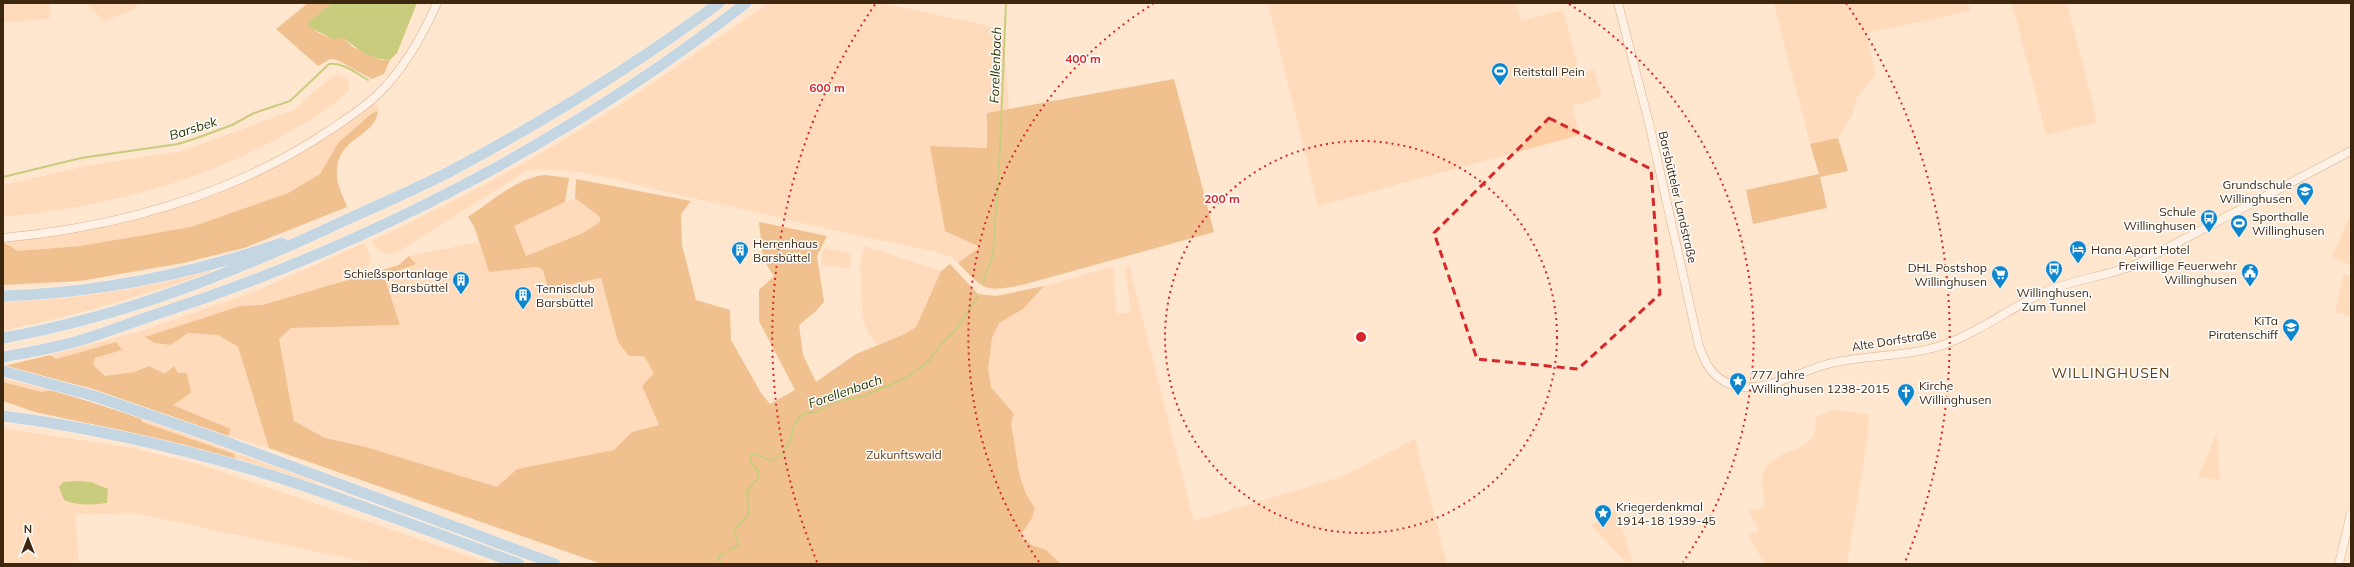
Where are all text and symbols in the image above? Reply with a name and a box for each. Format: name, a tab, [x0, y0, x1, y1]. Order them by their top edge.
water label: Forellenbach	[986, 26, 1004, 104]
text: 400 m	[1065, 51, 1101, 66]
sports icon: Reitstall Pein	[1490, 61, 1510, 86]
place label: Reitstall Pein	[1513, 64, 1585, 79]
text: 600 m	[809, 80, 845, 95]
water label: Barsbek	[167, 113, 219, 143]
street label: Barsbütteler Landstraße	[1656, 130, 1700, 264]
place label: Grundschule Willinghusen	[2219, 177, 2292, 206]
school or university icon: Grundschule Willinghusen	[2295, 181, 2315, 206]
text: 200 m	[1204, 191, 1240, 206]
place label: Schule Willinghusen	[2123, 204, 2196, 233]
bus stop icon: Schule Willinghusen	[2199, 208, 2219, 233]
place label: Sporthalle Willinghusen	[2252, 209, 2325, 238]
sports icon: Sporthalle Willinghusen	[2229, 213, 2249, 238]
place label: Herrenhaus Barsbüttel	[753, 236, 818, 265]
hotel icon: Hana Apart Hotel	[2068, 239, 2088, 264]
building icon: Herrenhaus Barsbüttel	[730, 240, 750, 265]
place label: Hana Apart Hotel	[2091, 242, 2190, 257]
place label: Freiwillige Feuerwehr Willinghusen	[2118, 258, 2238, 287]
bus stop icon: Willinghusen, Zum Tunnel	[2044, 259, 2064, 284]
place label: DHL Postshop Willinghusen	[1908, 260, 1987, 289]
public building icon: Freiwillige Feuerwehr Willinghusen	[2240, 262, 2260, 287]
supermarket icon: DHL Postshop Willinghusen	[1990, 264, 2010, 289]
place label: Schießsportanlage Barsbüttel	[344, 266, 448, 295]
building icon: Schießsportanlage Barsbüttel	[451, 270, 471, 295]
place label: Tennisclub Barsbüttel	[536, 281, 595, 310]
building icon: Tennisclub Barsbüttel	[513, 285, 533, 310]
place label: Willinghusen, Zum Tunnel	[2016, 285, 2092, 314]
place label: KiTa Piratenschiff	[2208, 313, 2279, 342]
school or university icon: KiTa Piratenschiff	[2281, 317, 2301, 342]
street label: Alte Dorfstraße	[1851, 326, 1937, 354]
centre of rings	[1354, 330, 1368, 344]
district label: WILLINGHUSEN	[2051, 364, 2171, 382]
place label: 777 Jahre Willinghusen 1238-2015	[1751, 367, 1889, 396]
water label: Forellenbach	[806, 371, 884, 411]
place icon: 777 Jahre Willinghusen 1238-2015	[1728, 371, 1748, 396]
place label: Kirche Willinghusen	[1919, 378, 1992, 407]
church icon: Kirche Willinghusen	[1896, 382, 1916, 407]
park label: Zukunftswald	[866, 447, 942, 462]
place label: Kriegerdenkmal 1914-18 1939-45	[1616, 499, 1716, 528]
place icon: Kriegerdenkmal 1914-18 1939-45	[1593, 503, 1613, 528]
north arrow	[8, 519, 48, 559]
text: N	[24, 522, 32, 536]

